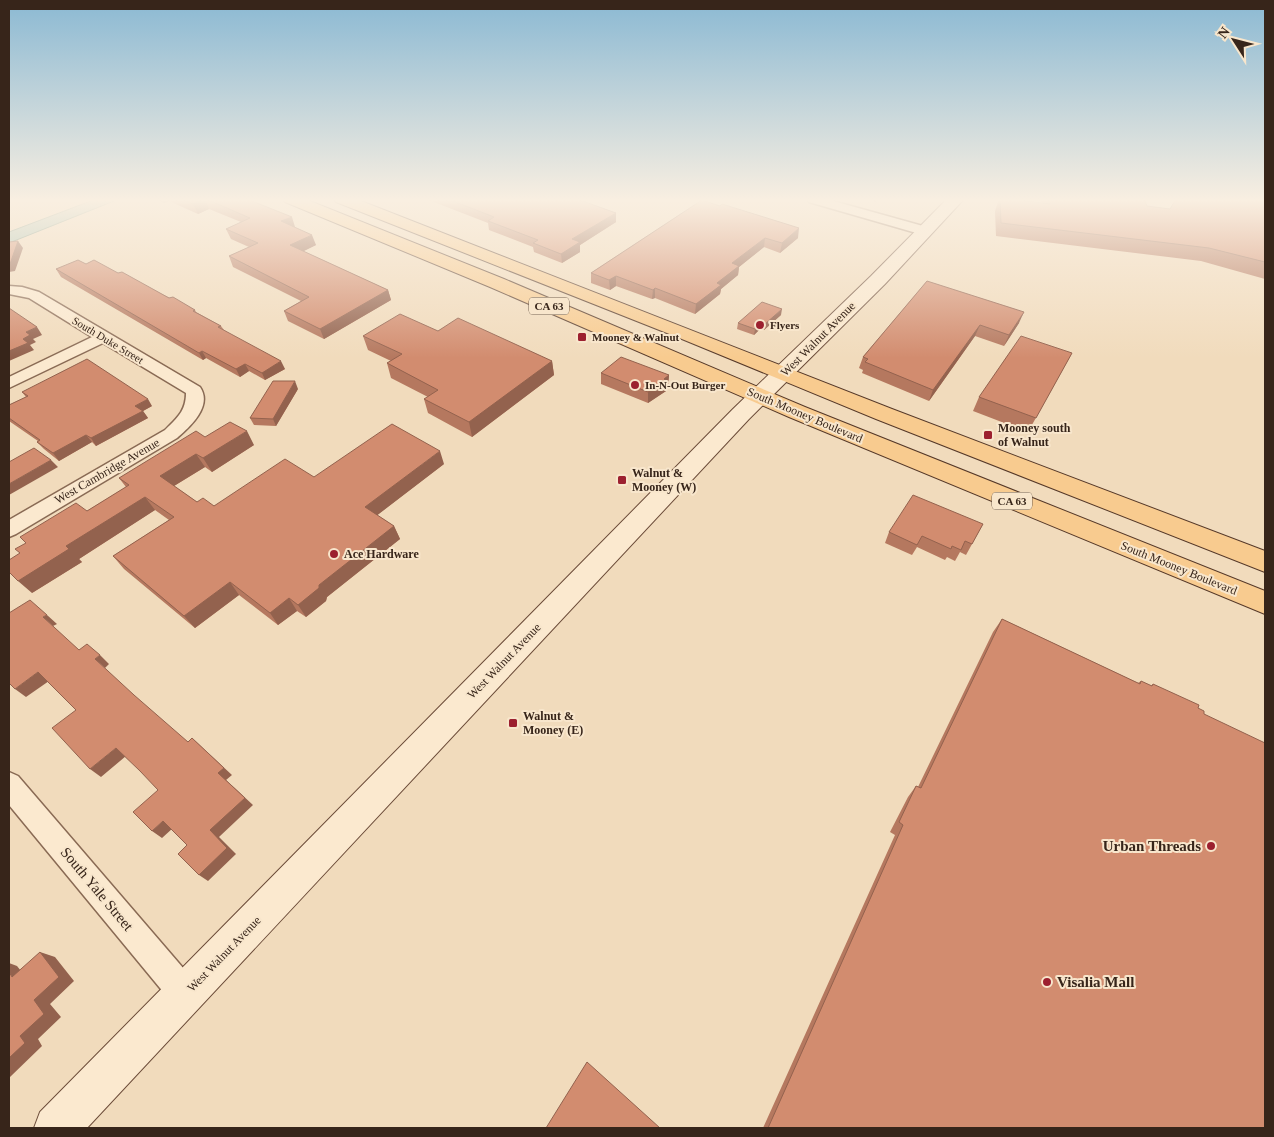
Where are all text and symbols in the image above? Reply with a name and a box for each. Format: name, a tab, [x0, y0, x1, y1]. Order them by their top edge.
north arrow	[1209, 15, 1259, 65]
text: N	[1215, 24, 1233, 41]
road number: CA 63	[529, 298, 569, 314]
street label: West Walnut Avenue	[778, 299, 858, 379]
street label: South Duke Street	[70, 314, 146, 366]
marker: Flyers	[754, 319, 766, 331]
place label: Flyers	[770, 319, 800, 331]
marker: Mooney & Walnut	[576, 331, 588, 343]
place label: Mooney & Walnut	[592, 331, 680, 343]
marker: In-N-Out Burger	[629, 379, 641, 391]
place label: In-N-Out Burger	[645, 379, 725, 391]
street label: South Mooney Boulevard	[745, 384, 865, 446]
place label: Mooney south of Walnut	[998, 421, 1071, 449]
marker: Mooney south of Walnut	[982, 429, 994, 441]
street label: West Cambridge Avenue	[52, 435, 162, 507]
place label: Walnut & Mooney (W)	[632, 466, 696, 494]
marker: Walnut & Mooney (W)	[616, 474, 628, 486]
road number: CA 63	[992, 492, 1032, 510]
street label: South Mooney Boulevard	[1119, 538, 1239, 598]
place label: Ace Hardware	[344, 547, 419, 561]
marker: Ace Hardware	[328, 548, 340, 560]
street label: West Walnut Avenue	[464, 620, 544, 702]
place label: Walnut & Mooney (E)	[523, 709, 583, 737]
marker: Walnut & Mooney (E)	[507, 717, 519, 729]
place label: Urban Threads	[1103, 838, 1201, 854]
marker: Urban Threads	[1205, 840, 1217, 852]
street label: South Yale Street	[58, 844, 137, 935]
street label: West Walnut Avenue	[184, 913, 264, 995]
place label: Visalia Mall	[1057, 974, 1134, 990]
marker: Visalia Mall	[1041, 976, 1053, 988]

